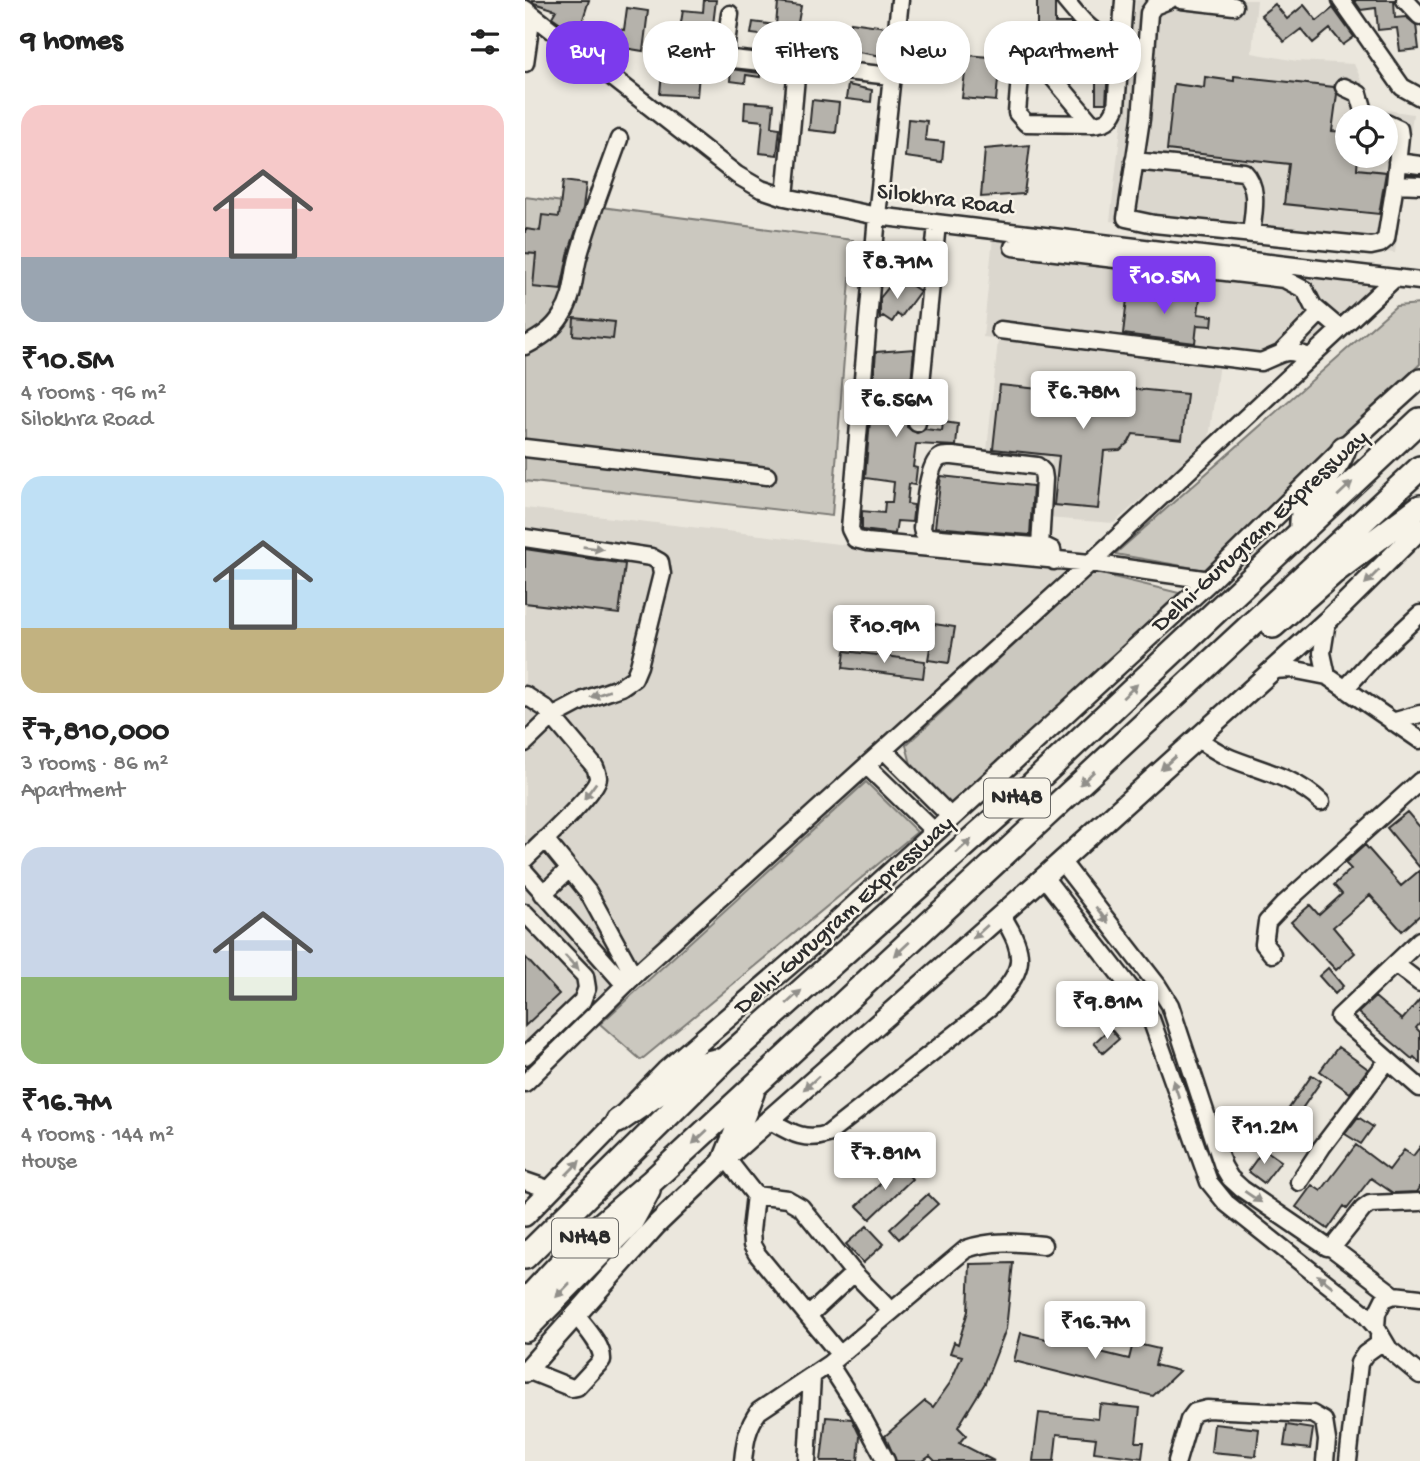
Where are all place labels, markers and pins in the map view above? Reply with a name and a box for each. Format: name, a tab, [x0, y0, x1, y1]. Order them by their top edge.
pin: ₹8.71M	[840, 242, 954, 301]
pin: ₹10.5M	[1107, 256, 1221, 316]
pin: ₹6.78M	[1026, 372, 1140, 431]
pin: ₹6.56M	[839, 380, 953, 439]
pin: ₹10.9M	[827, 606, 941, 665]
pin: ₹9.81M	[1050, 982, 1164, 1041]
pin: ₹11.2M	[1207, 1106, 1321, 1166]
pin: ₹7.81M	[828, 1132, 942, 1192]
pin: ₹16.7M	[1038, 1302, 1152, 1361]

